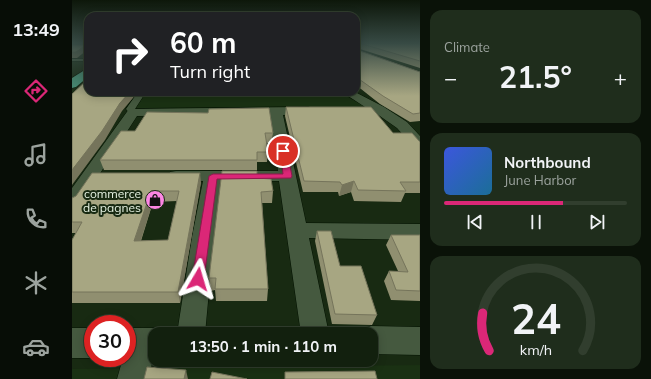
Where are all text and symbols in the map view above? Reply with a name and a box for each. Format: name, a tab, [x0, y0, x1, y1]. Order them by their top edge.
text: 13:49	[12, 18, 60, 41]
text: 60 m	[170, 25, 236, 60]
icon: right	[104, 28, 156, 80]
text: Climate	[444, 39, 490, 55]
text: 21.5°	[499, 58, 572, 96]
text: Turn right	[170, 60, 250, 83]
text: −	[444, 64, 457, 92]
text: +	[614, 64, 627, 92]
icon: directions	[22, 77, 50, 105]
pin	[266, 134, 300, 168]
icon: arrive	[272, 140, 294, 162]
icon: music	[22, 141, 50, 169]
text: Northbound	[504, 153, 591, 172]
text: June Harbor	[504, 172, 576, 188]
place label: commerce de pagnes	[83, 186, 141, 215]
shop icon: commerce de pagnes	[144, 189, 166, 211]
icon: phone	[22, 205, 50, 233]
icon: previous	[464, 211, 486, 233]
icon: pause	[525, 211, 547, 233]
icon: next	[586, 211, 608, 233]
position arrow	[177, 258, 219, 300]
icon: climate	[22, 269, 50, 297]
text: 24	[511, 291, 560, 343]
speed limit sign: 30	[84, 315, 136, 367]
icon: car	[22, 333, 50, 361]
text: 13:50 · 1 min · 110 m	[189, 337, 337, 356]
text: km/h	[519, 340, 552, 358]

